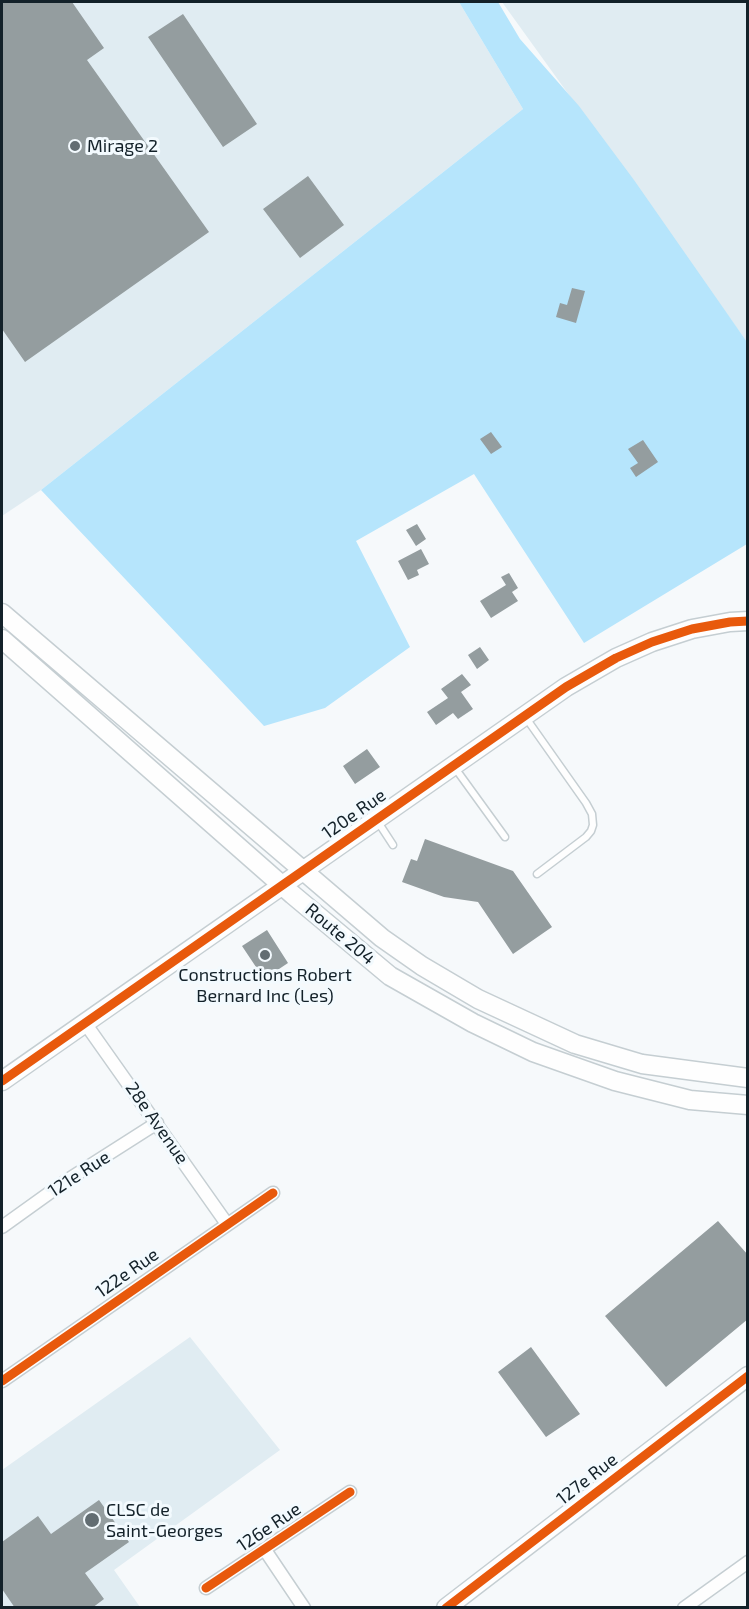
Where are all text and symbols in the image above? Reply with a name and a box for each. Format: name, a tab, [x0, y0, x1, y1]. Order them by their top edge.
place label: Mirage 2	[87, 135, 158, 157]
marker: Mirage 2	[68, 139, 82, 153]
street label: 120e Rue	[318, 784, 390, 844]
street label: Route 204	[301, 899, 379, 969]
marker: Constructions Robert Bernard Inc (Les)	[258, 948, 272, 962]
place label: Constructions Robert Bernard Inc (Les)	[178, 964, 352, 1006]
street label: 28e Avenue	[121, 1078, 193, 1168]
street label: 121e Rue	[44, 1146, 114, 1202]
street label: 122e Rue	[91, 1243, 163, 1303]
street label: 127e Rue	[552, 1449, 622, 1509]
street label: 126e Rue	[233, 1498, 305, 1556]
place label: CLSC de Saint-Georges	[106, 1499, 223, 1541]
marker: CLSC de Saint-Georges	[83, 1511, 101, 1529]

